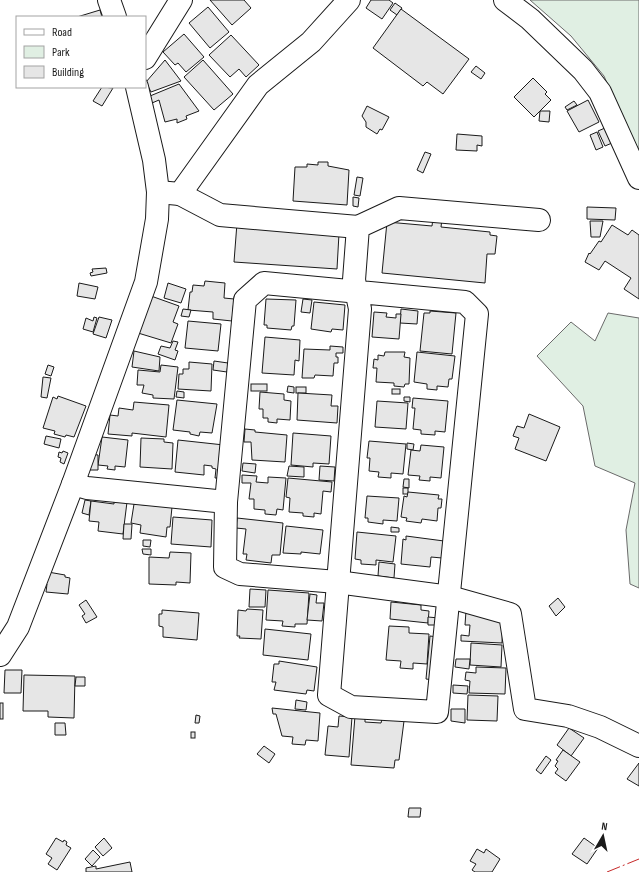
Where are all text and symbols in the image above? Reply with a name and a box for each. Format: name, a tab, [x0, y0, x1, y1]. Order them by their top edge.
legend	[16, 16, 146, 88]
text: Road	[52, 25, 72, 40]
text: Park	[52, 45, 70, 60]
text: Building	[52, 65, 84, 80]
north arrow	[583, 816, 623, 856]
text: N	[601, 820, 609, 834]

